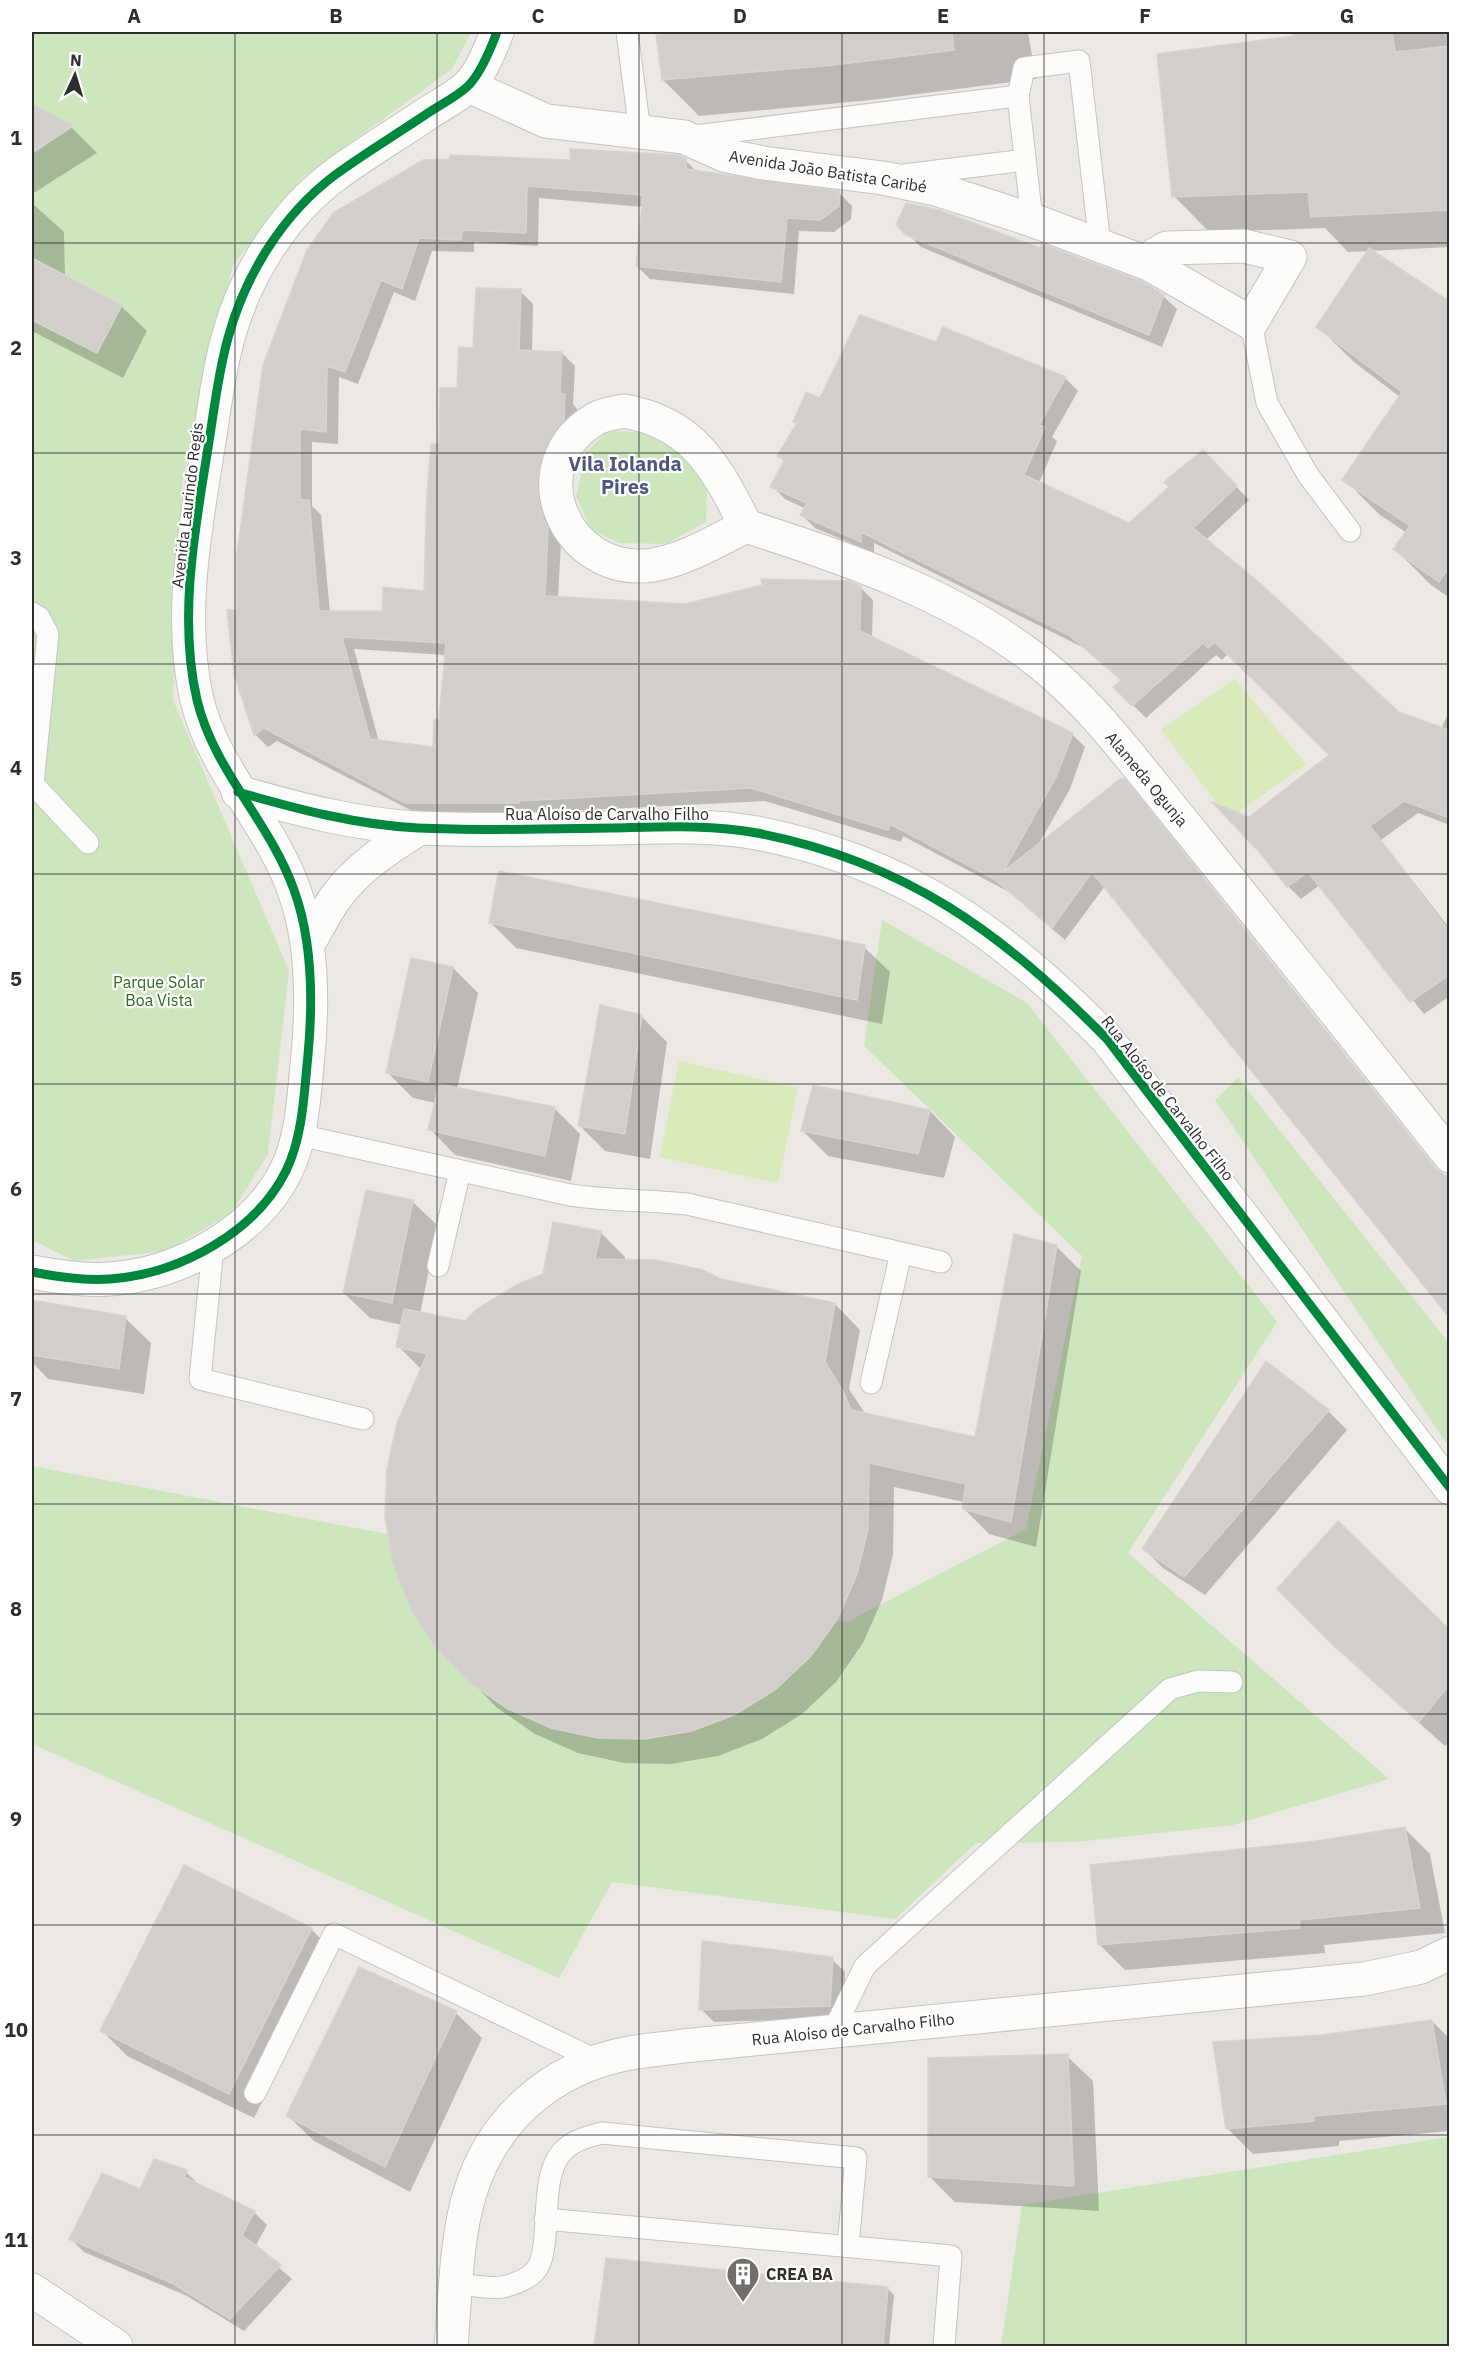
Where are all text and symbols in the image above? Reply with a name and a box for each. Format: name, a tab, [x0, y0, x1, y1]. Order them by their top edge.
text: A	[127, 2, 141, 29]
text: B	[329, 2, 343, 29]
text: C	[531, 2, 545, 29]
text: D	[733, 2, 747, 29]
text: E	[937, 2, 949, 29]
text: F	[1139, 2, 1151, 29]
text: G	[1340, 2, 1354, 29]
north arrow	[45, 45, 105, 105]
text: N	[70, 50, 83, 70]
text: 1	[10, 124, 22, 151]
street label: Avenida João Batista Caribé	[728, 145, 929, 197]
text: 2	[10, 334, 22, 361]
street label: Avenida Laurindo Regis	[167, 421, 207, 589]
district label: Vila Iolanda Pires	[568, 450, 682, 500]
text: 3	[10, 544, 22, 571]
street label: Alameda Ogunja	[1101, 727, 1193, 831]
text: 4	[10, 754, 22, 781]
street label: Rua Aloíso de Carvalho Filho	[505, 804, 709, 824]
text: 5	[10, 965, 22, 992]
park label: Parque Solar Boa Vista	[113, 972, 205, 1010]
street label: Rua Aloíso de Carvalho Filho	[1097, 1012, 1239, 1185]
text: 6	[10, 1175, 22, 1202]
text: 7	[10, 1385, 22, 1412]
text: 8	[10, 1595, 22, 1622]
text: 9	[10, 1805, 22, 1832]
street label: Rua Aloíso de Carvalho Filho	[751, 2008, 955, 2050]
text: 10	[4, 2016, 28, 2043]
text: 11	[4, 2226, 28, 2253]
building icon: CREA BA	[725, 2256, 761, 2303]
place label: CREA BA	[766, 2264, 833, 2284]

